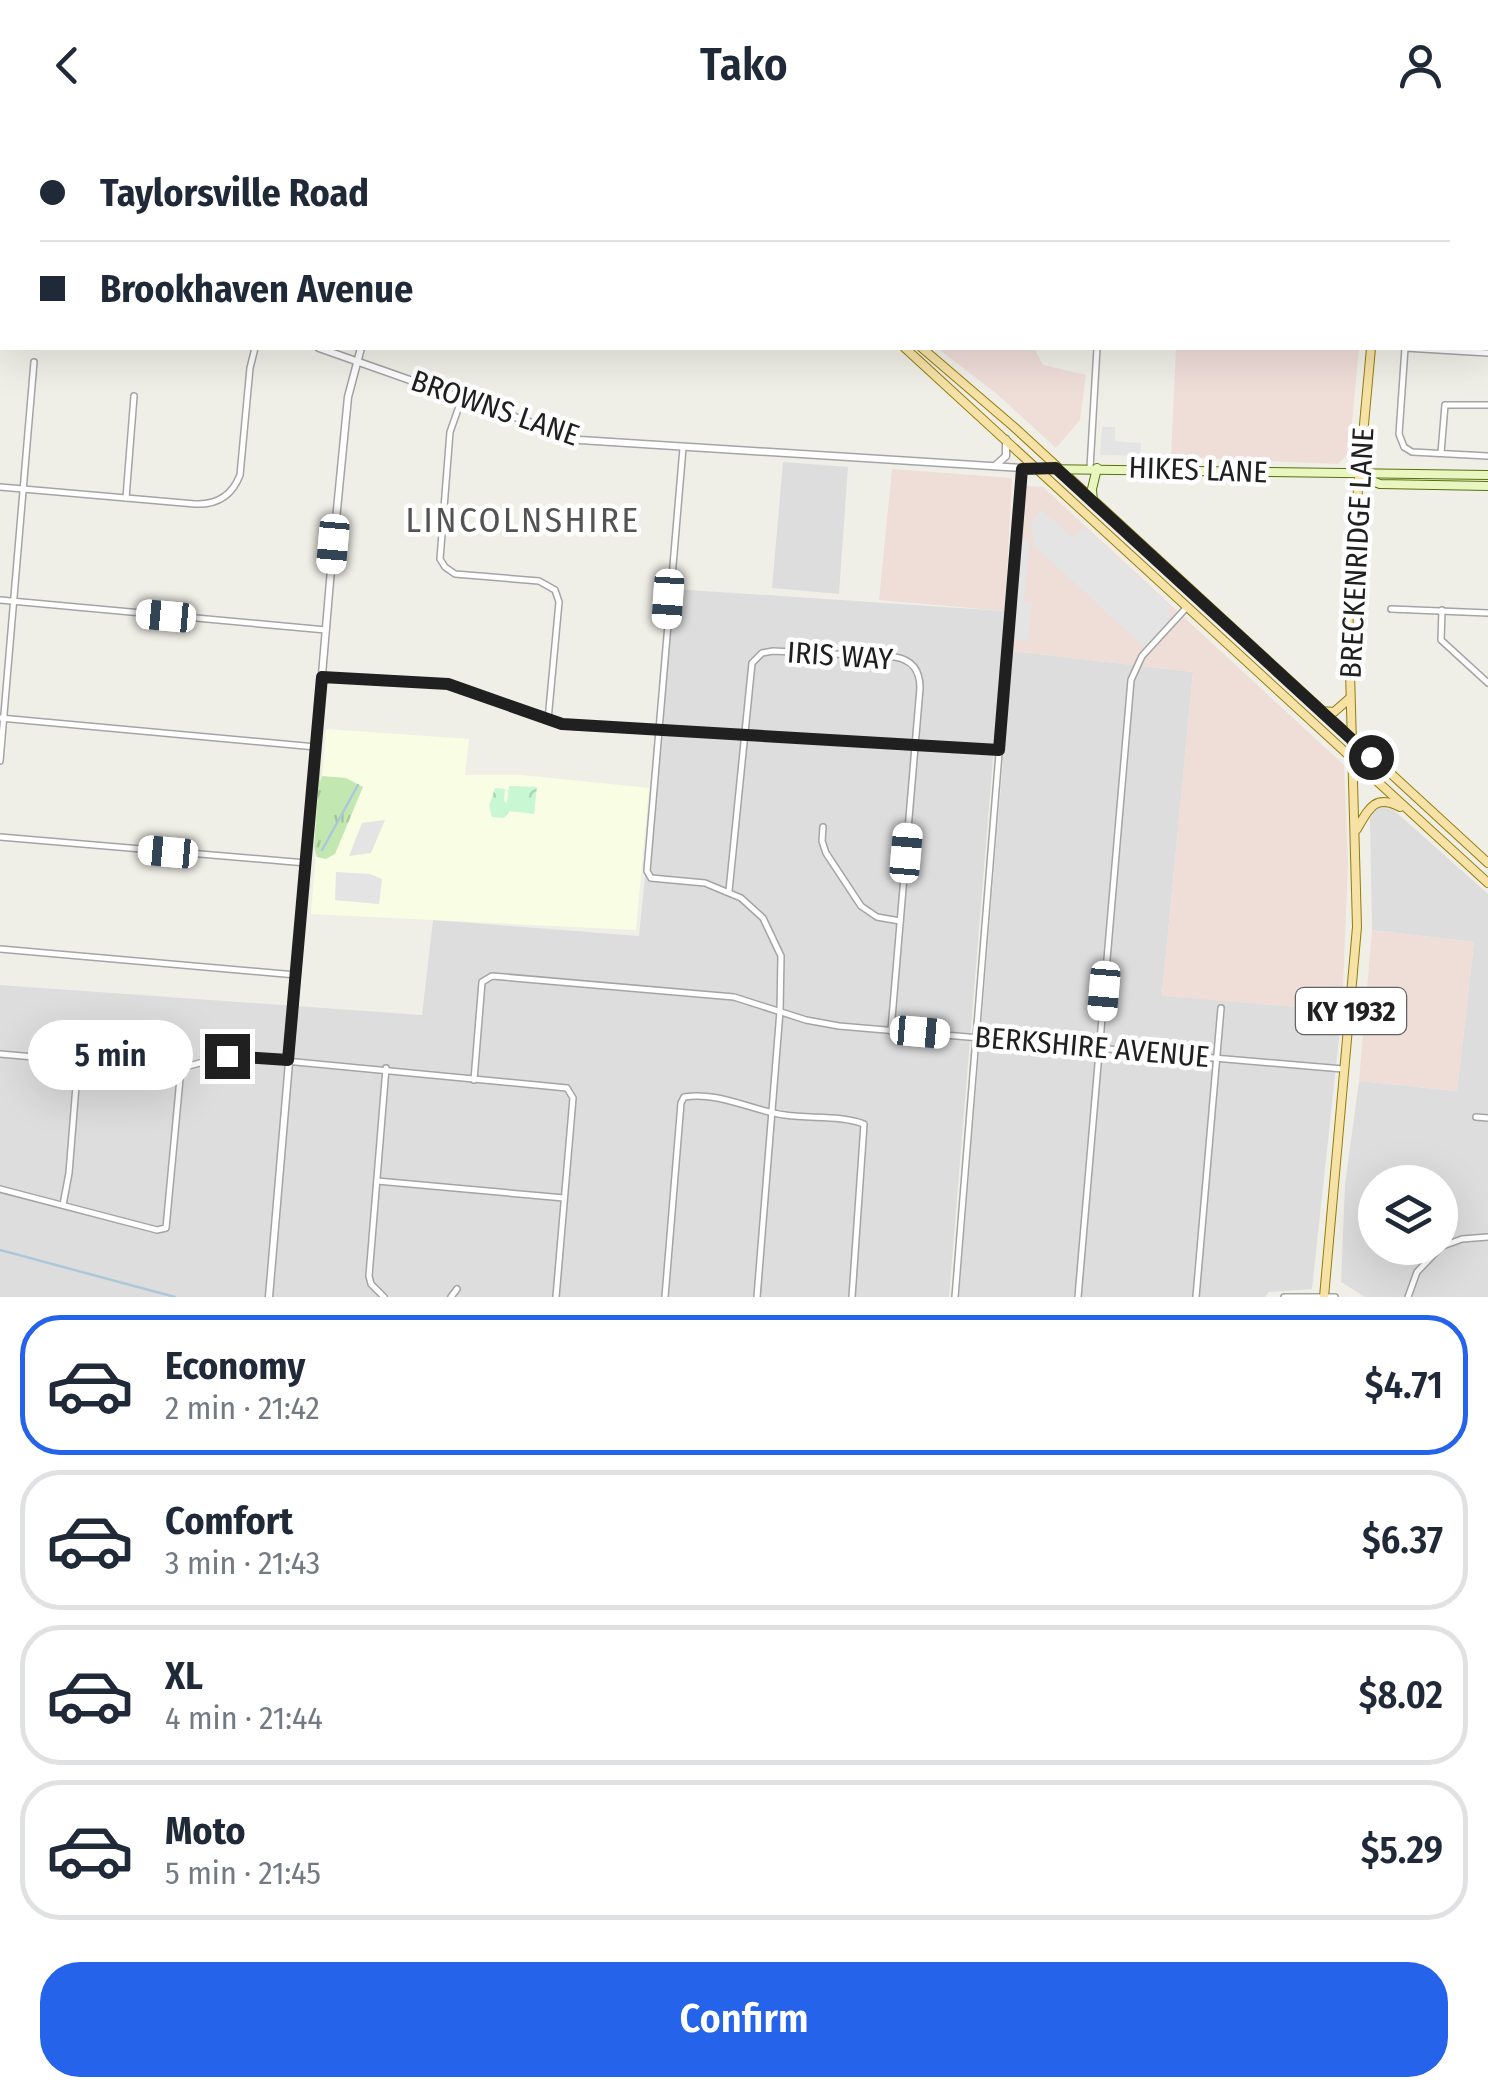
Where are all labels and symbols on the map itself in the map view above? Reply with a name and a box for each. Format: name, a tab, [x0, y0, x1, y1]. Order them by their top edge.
street label: BROWNS LANE	[406, 362, 584, 454]
street label: BRECKENRIDGE LANE	[1332, 427, 1382, 679]
street label: HIKES LANE	[1128, 450, 1268, 490]
district label: LINCOLNSHIRE	[406, 499, 640, 541]
car	[315, 513, 351, 575]
car	[651, 568, 685, 630]
car	[135, 598, 197, 634]
street label: IRIS WAY	[786, 634, 894, 678]
route start	[1349, 735, 1394, 780]
car	[888, 822, 924, 884]
car	[137, 834, 199, 870]
car	[1086, 960, 1122, 1022]
road number: KY 1932	[1296, 988, 1406, 1034]
car	[889, 1014, 951, 1050]
street label: BERKSHIRE AVENUE	[973, 1019, 1211, 1075]
callout: 5 min	[27, 1021, 192, 1091]
route end	[205, 1034, 250, 1079]

